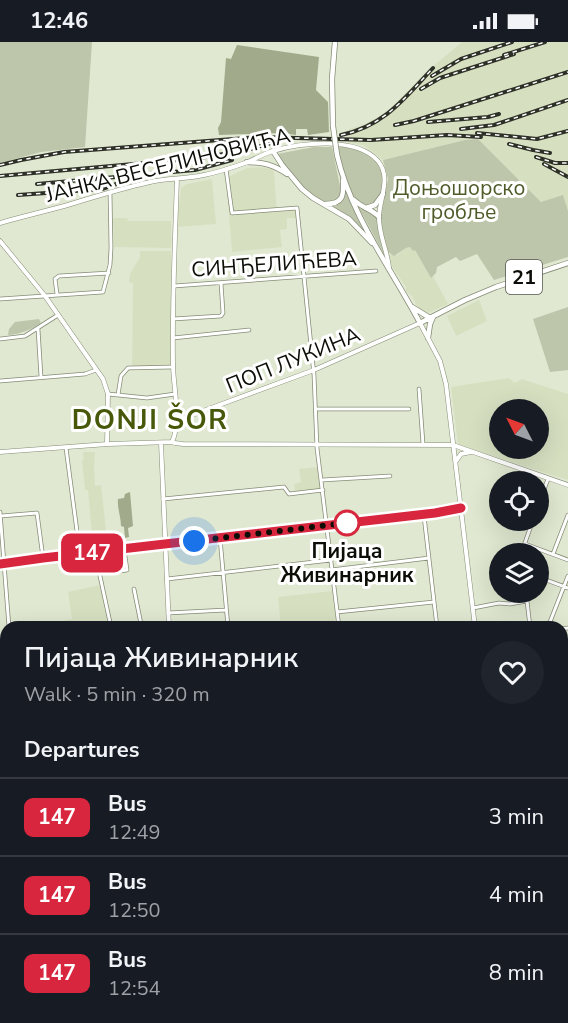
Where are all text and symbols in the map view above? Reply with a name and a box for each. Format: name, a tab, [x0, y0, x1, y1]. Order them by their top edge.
text: 12:46	[30, 6, 88, 36]
street label: ЈАНКА ВЕСЕЛИНОВИЋА	[42, 121, 293, 209]
park label: Доњошорско гробље	[393, 174, 525, 226]
street label: СИНЂЕЛИЋЕВА	[190, 244, 358, 284]
road number: 21	[506, 260, 542, 294]
street label: ПОП ЛУКИНА	[222, 320, 364, 400]
north arrow	[489, 399, 549, 459]
map controls	[489, 399, 549, 603]
district label: DONJI ŠOR	[72, 402, 228, 439]
button: locate	[489, 471, 549, 531]
marker: Пијаца Живинарник	[334, 510, 360, 536]
your location	[179, 526, 209, 556]
line badge: 147	[58, 534, 127, 572]
place label: Пијаца Живинарник	[280, 537, 414, 589]
text: 147	[73, 539, 111, 567]
button: layers	[489, 543, 549, 603]
text: Пијаца Живинарник	[24, 639, 298, 677]
button: heart	[481, 641, 544, 704]
text: Walk · 5 min · 320 m	[24, 681, 210, 708]
text: Departures	[24, 735, 139, 765]
text: Bus	[108, 789, 147, 819]
text: 3 min	[489, 802, 544, 832]
text: 147	[38, 803, 76, 831]
text: 12:49	[108, 819, 161, 846]
text: Bus	[108, 867, 147, 897]
text: 4 min	[489, 880, 544, 910]
text: 147	[38, 881, 76, 909]
text: 12:50	[108, 897, 161, 924]
text: Bus	[108, 945, 147, 975]
text: 8 min	[489, 958, 544, 988]
text: 147	[38, 959, 76, 987]
text: 12:54	[108, 975, 161, 1002]

